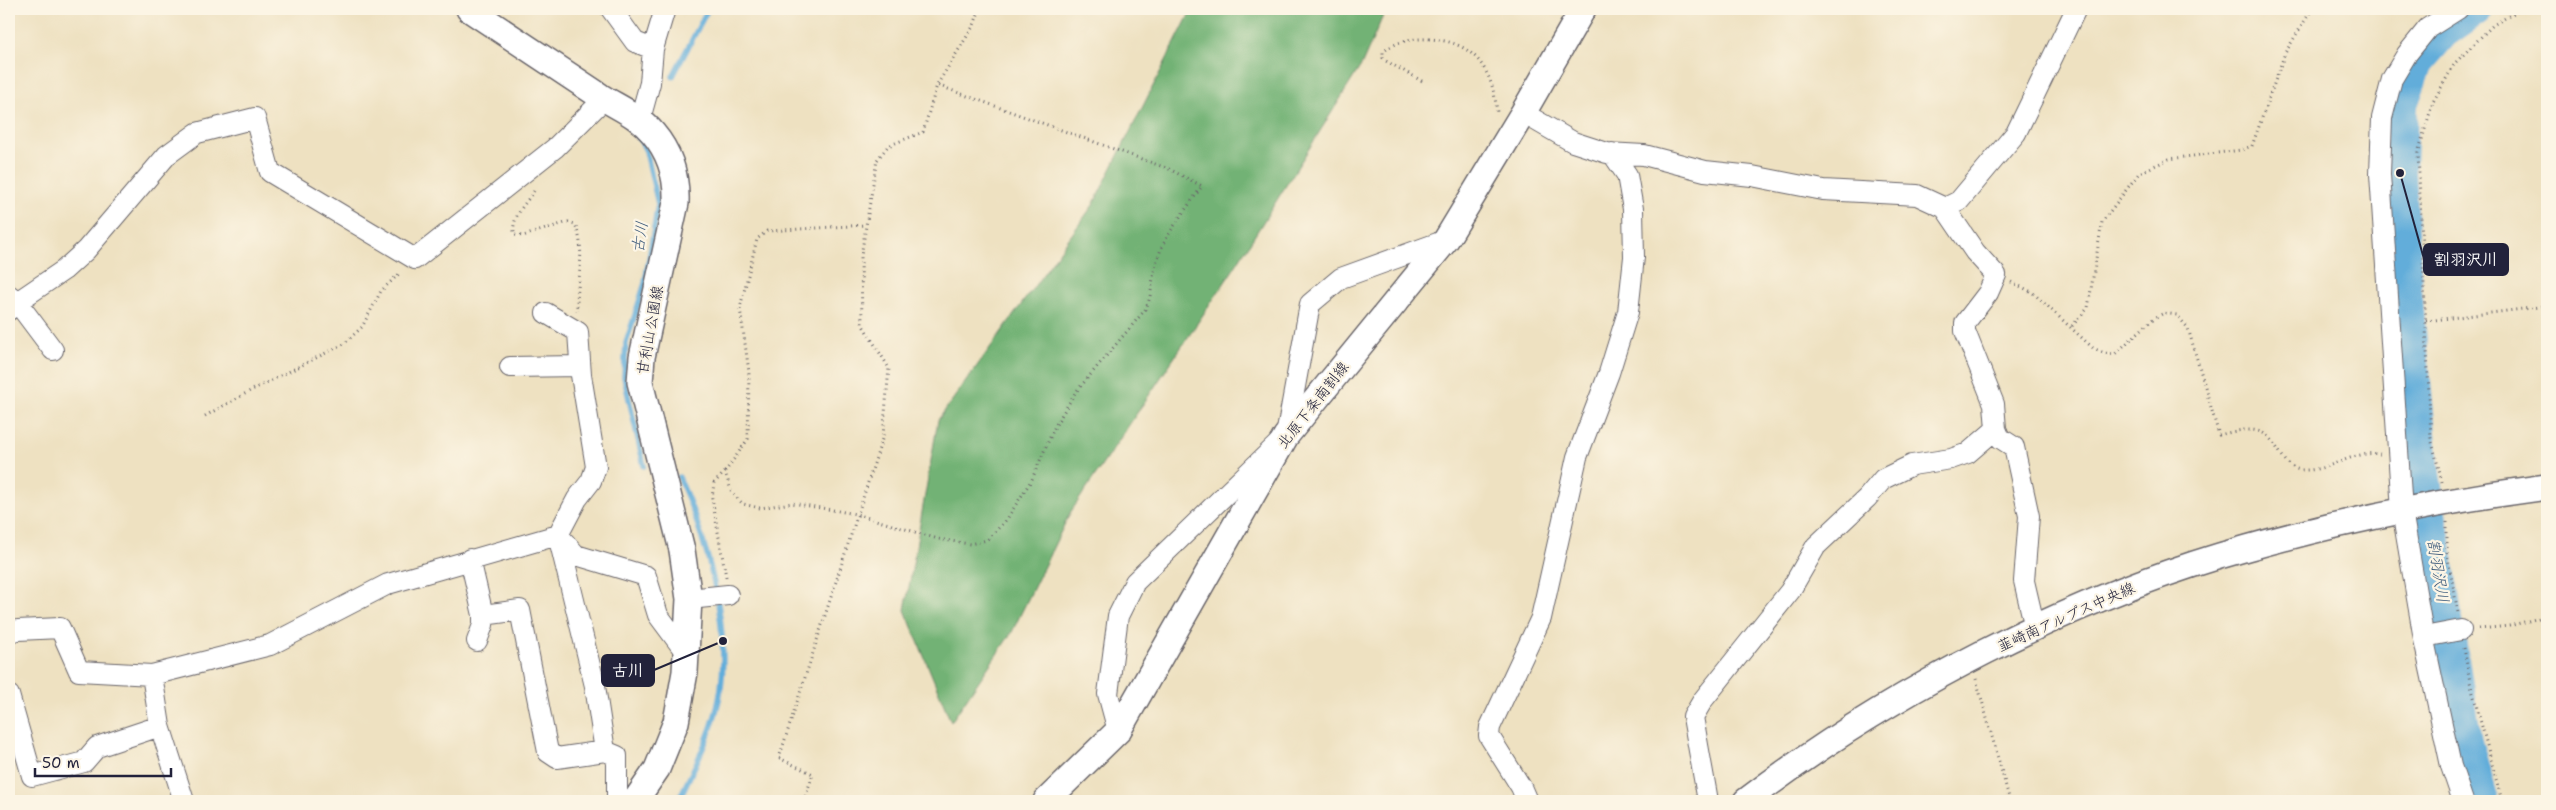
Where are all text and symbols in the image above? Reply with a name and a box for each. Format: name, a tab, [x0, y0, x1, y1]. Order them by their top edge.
water label: 古川	[627, 220, 652, 255]
callout: 割羽沢川	[2424, 244, 2508, 275]
text: 割羽沢川	[2434, 249, 2498, 270]
street label: 甘利山公園線	[632, 284, 668, 376]
street label: 北原下条南割線	[1273, 357, 1353, 453]
water label: 割羽沢川	[2423, 538, 2454, 604]
street label: 韮崎南アルプス中央線	[1994, 578, 2138, 656]
callout: 古川	[602, 655, 654, 686]
text: 古川	[612, 660, 644, 681]
scale bar	[35, 745, 171, 777]
text: 50 m	[42, 753, 80, 773]

